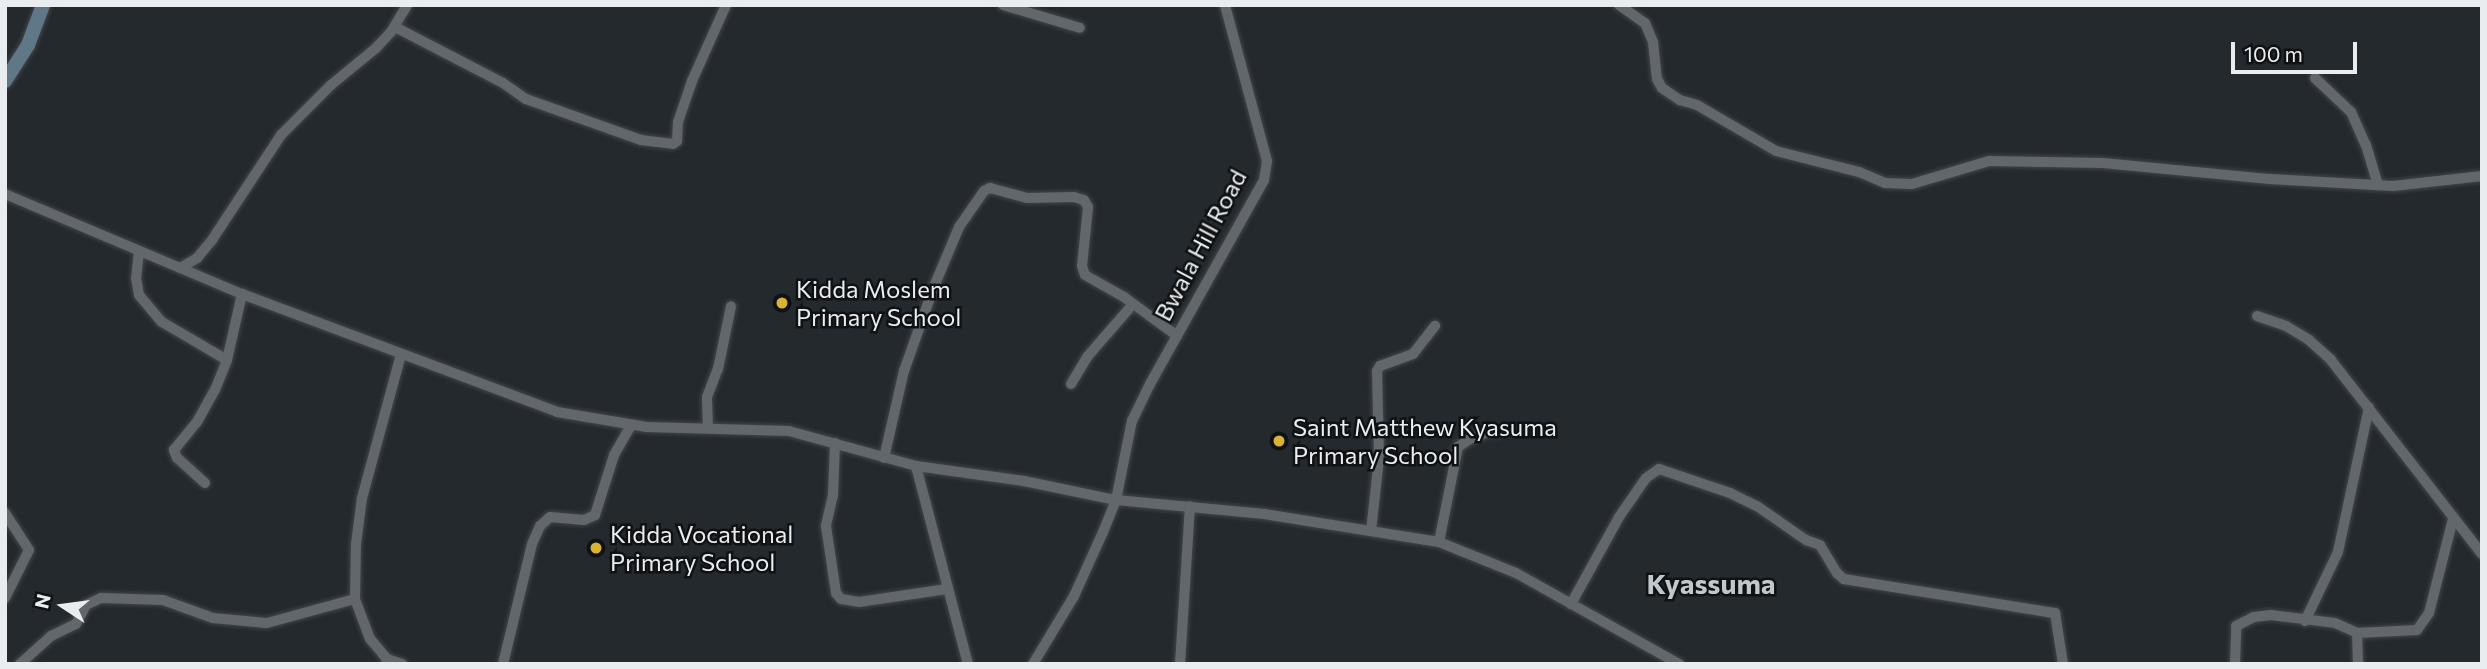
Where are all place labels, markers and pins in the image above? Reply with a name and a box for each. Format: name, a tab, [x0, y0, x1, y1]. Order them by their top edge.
place label: Kidda Moslem Primary School	[796, 275, 961, 331]
marker: Kidda Moslem Primary School	[774, 295, 790, 311]
place label: Saint Matthew Kyasuma Primary School	[1293, 413, 1557, 469]
marker: Saint Matthew Kyasuma Primary School	[1271, 433, 1287, 449]
place label: Kidda Vocational Primary School	[610, 520, 793, 576]
marker: Kidda Vocational Primary School	[588, 540, 604, 556]

